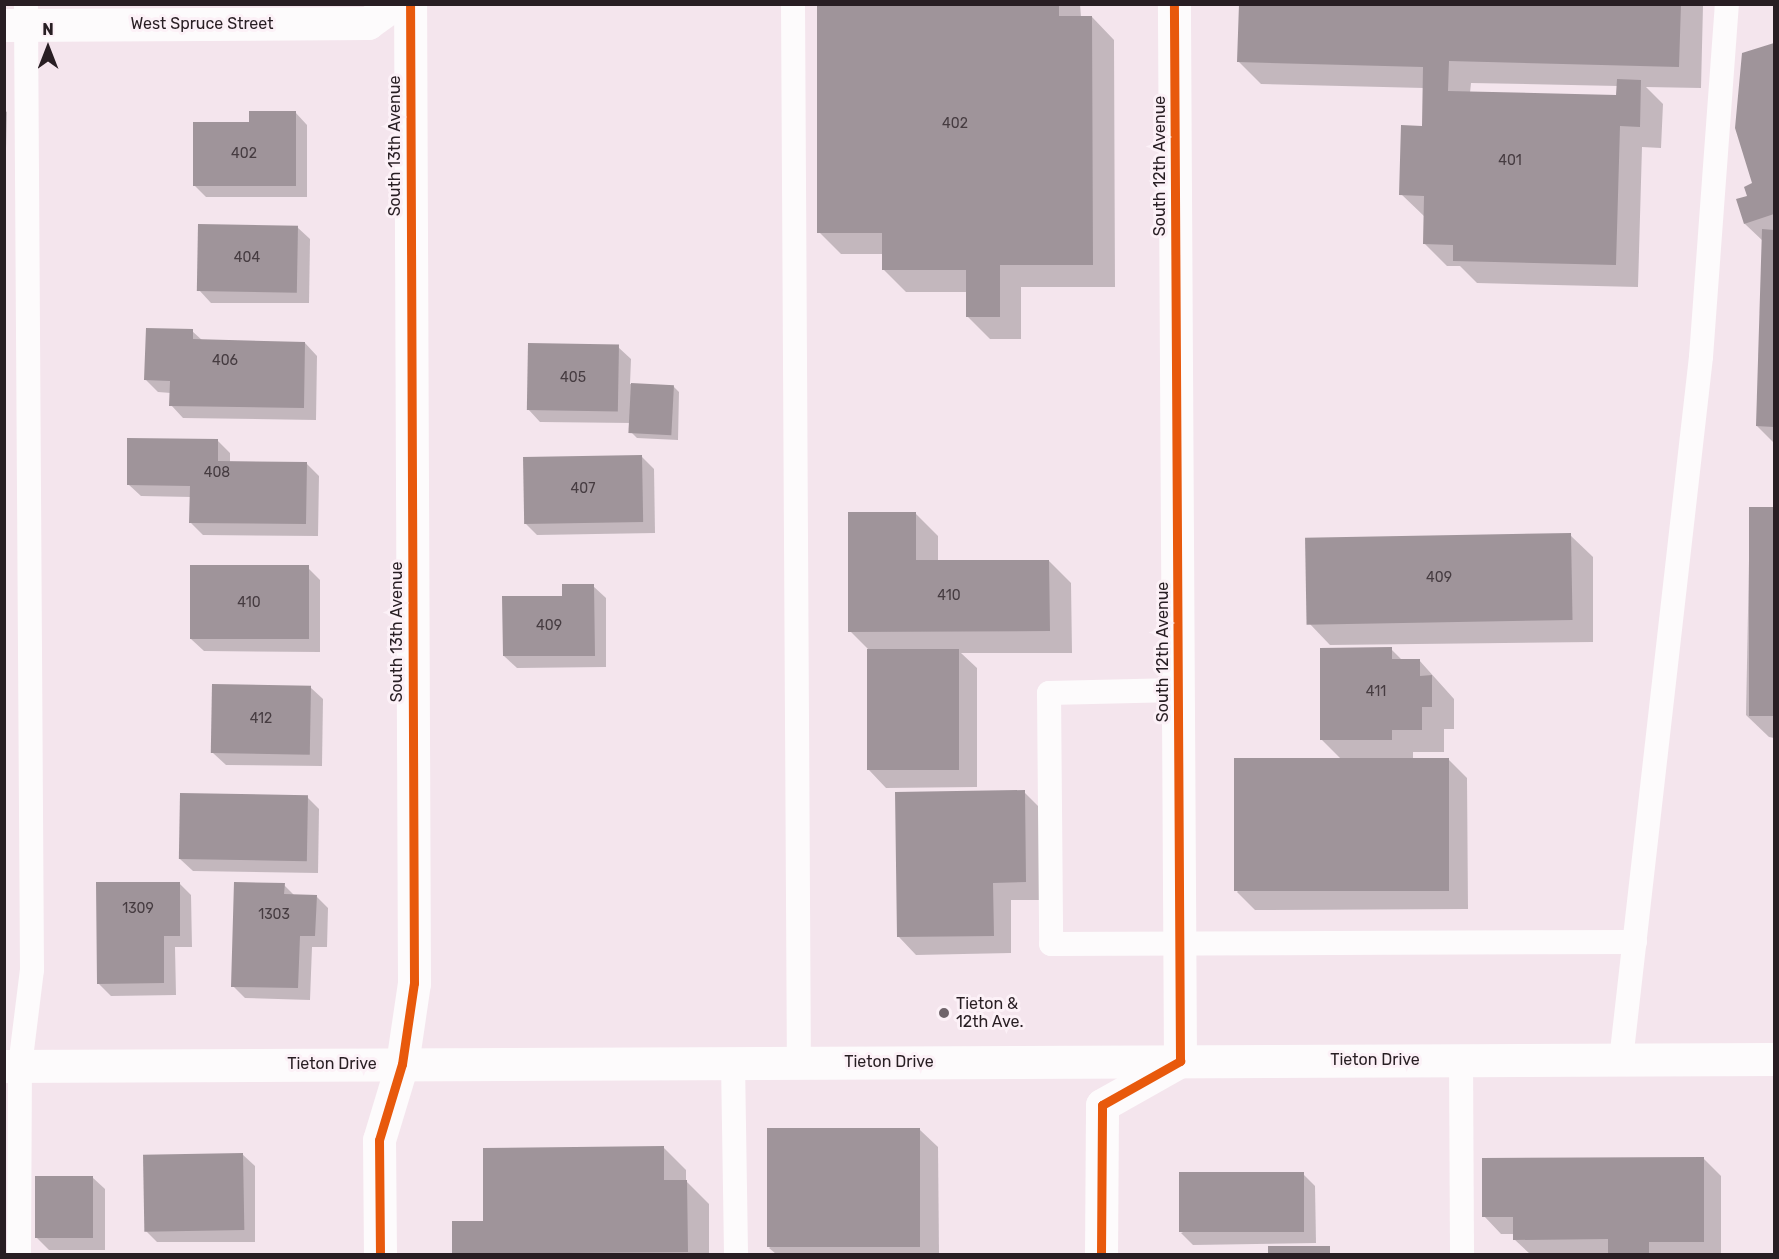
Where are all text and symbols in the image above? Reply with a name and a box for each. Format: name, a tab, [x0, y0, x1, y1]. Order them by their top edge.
street label: West Spruce Street	[131, 14, 273, 34]
north arrow	[18, 18, 78, 78]
text: N	[42, 20, 54, 39]
street label: South 13th Avenue	[385, 75, 405, 217]
street label: South 12th Avenue	[1150, 96, 1170, 236]
house number: 402	[942, 116, 968, 132]
house number: 402	[231, 146, 257, 162]
house number: 401	[1498, 153, 1522, 169]
house number: 404	[234, 250, 260, 266]
house number: 406	[212, 353, 238, 369]
house number: 405	[560, 370, 586, 386]
house number: 408	[204, 465, 230, 481]
house number: 407	[571, 481, 595, 497]
street label: South 13th Avenue	[387, 561, 407, 703]
house number: 409	[1426, 570, 1452, 586]
street label: South 12th Avenue	[1153, 582, 1173, 722]
house number: 410	[937, 588, 961, 604]
house number: 410	[237, 595, 261, 611]
house number: 409	[536, 618, 562, 634]
house number: 411	[1366, 684, 1386, 700]
house number: 412	[250, 711, 272, 727]
house number: 1309	[122, 901, 154, 917]
house number: 1303	[258, 907, 290, 923]
place label: Tieton & 12th Ave.	[956, 994, 1024, 1032]
marker: Tieton & 12th Ave.	[937, 1006, 951, 1020]
street label: Tieton Drive	[1330, 1050, 1420, 1070]
street label: Tieton Drive	[844, 1052, 934, 1072]
street label: Tieton Drive	[287, 1054, 377, 1074]

